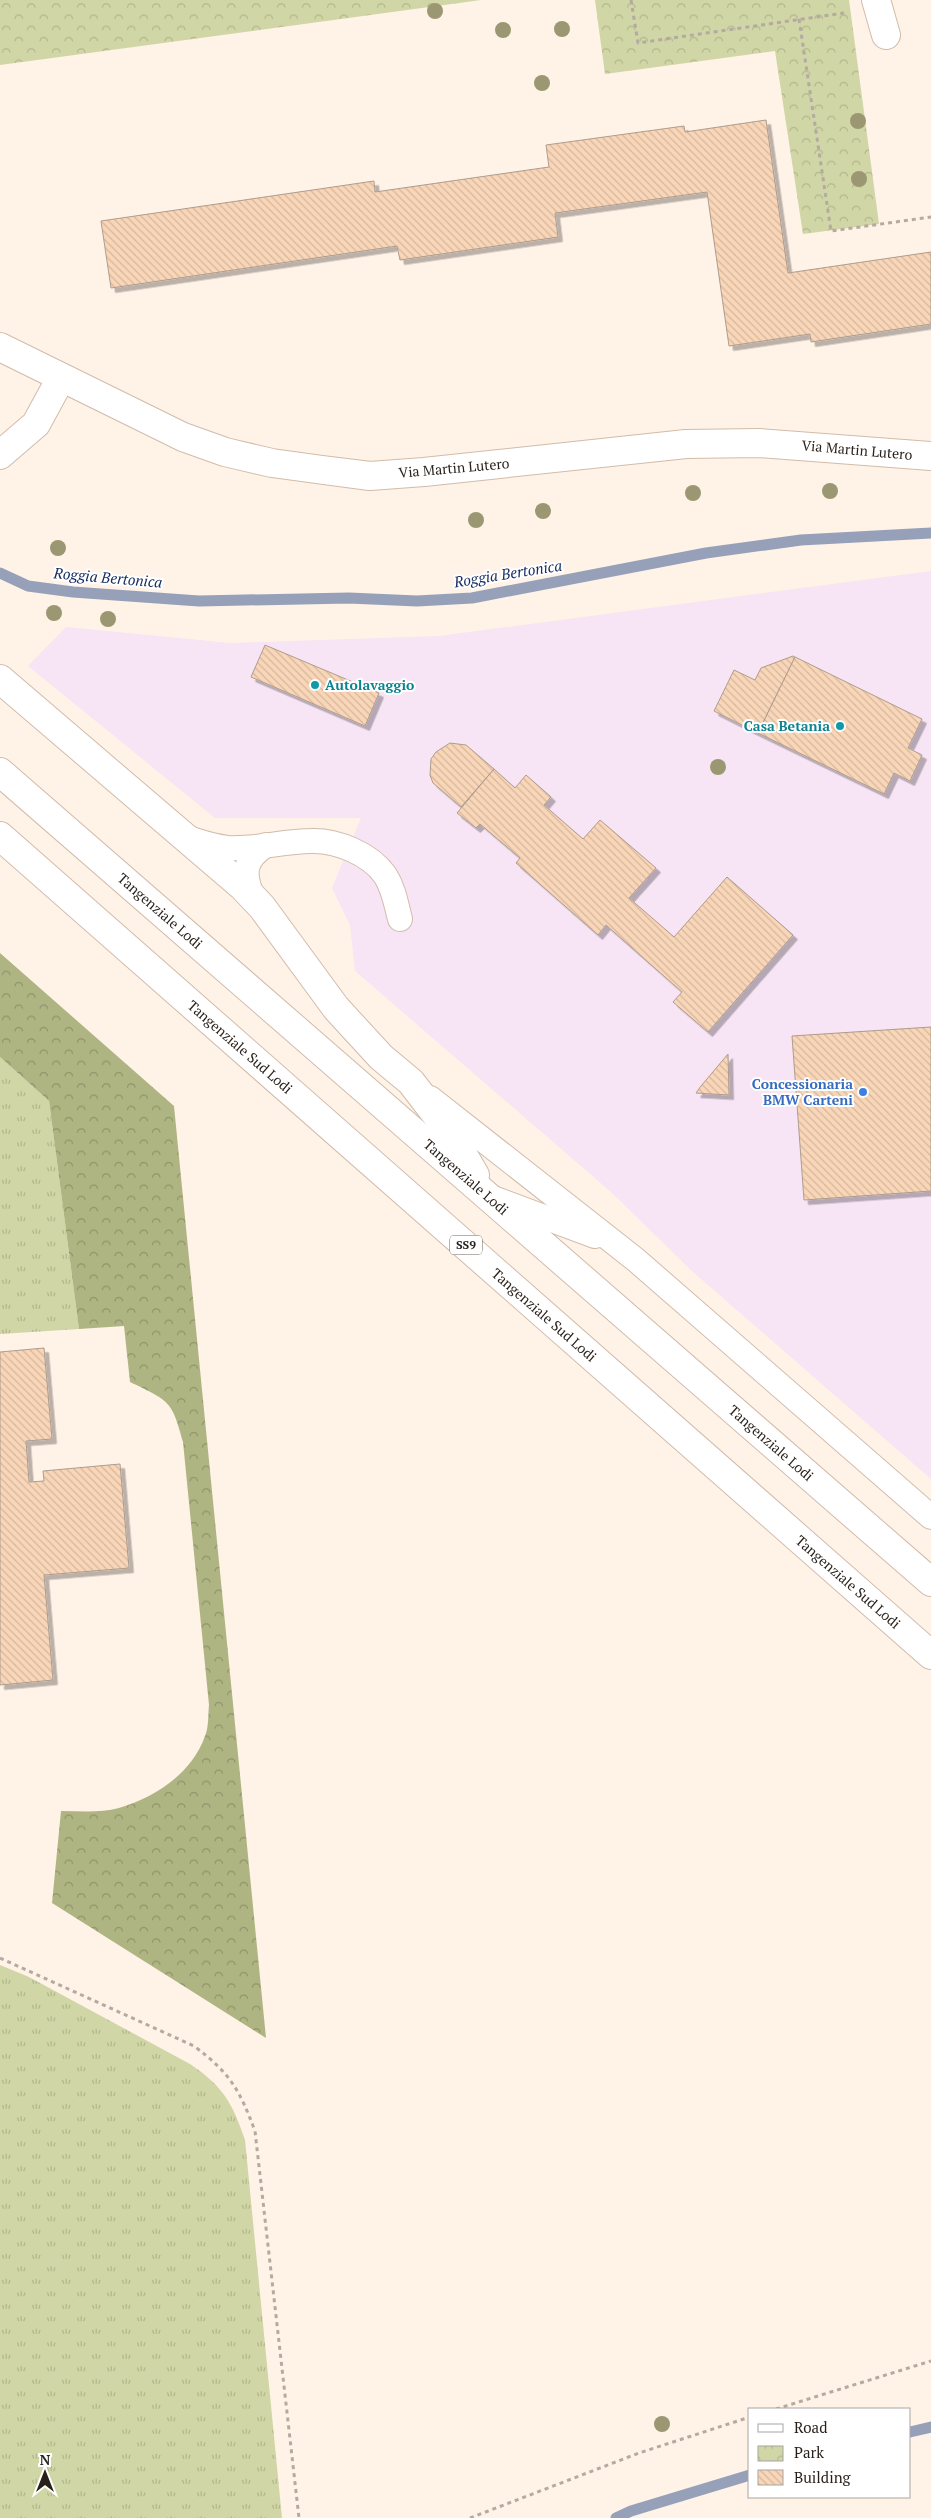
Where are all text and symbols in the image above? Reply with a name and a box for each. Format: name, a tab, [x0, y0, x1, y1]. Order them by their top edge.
street label: Via Martin Lutero	[801, 435, 913, 464]
street label: Via Martin Lutero	[398, 453, 510, 482]
water label: Roggia Bertonica	[451, 555, 563, 592]
water label: Roggia Bertonica	[52, 562, 163, 592]
place label: Autolavaggio	[325, 675, 414, 694]
marker: Autolavaggio	[309, 679, 321, 691]
place label: Casa Betania	[744, 716, 830, 735]
marker: Casa Betania	[834, 720, 846, 732]
street label: Tangenziale Lodi	[114, 869, 207, 953]
street label: Tangenziale Sud Lodi	[184, 996, 297, 1098]
place label: Concessionaria BMW Carteni	[752, 1074, 853, 1109]
marker: Concessionaria BMW Carteni	[857, 1086, 869, 1098]
street label: Tangenziale Lodi	[420, 1135, 513, 1219]
road number: SS9	[450, 1236, 482, 1254]
street label: Tangenziale Sud Lodi	[488, 1264, 601, 1366]
street label: Tangenziale Lodi	[725, 1401, 818, 1485]
street label: Tangenziale Sud Lodi	[792, 1531, 905, 1633]
legend	[748, 2408, 911, 2498]
text: Road	[794, 2417, 827, 2437]
text: Park	[794, 2442, 824, 2462]
north arrow	[20, 2448, 70, 2498]
text: N	[40, 2450, 51, 2469]
text: Building	[794, 2467, 852, 2487]

